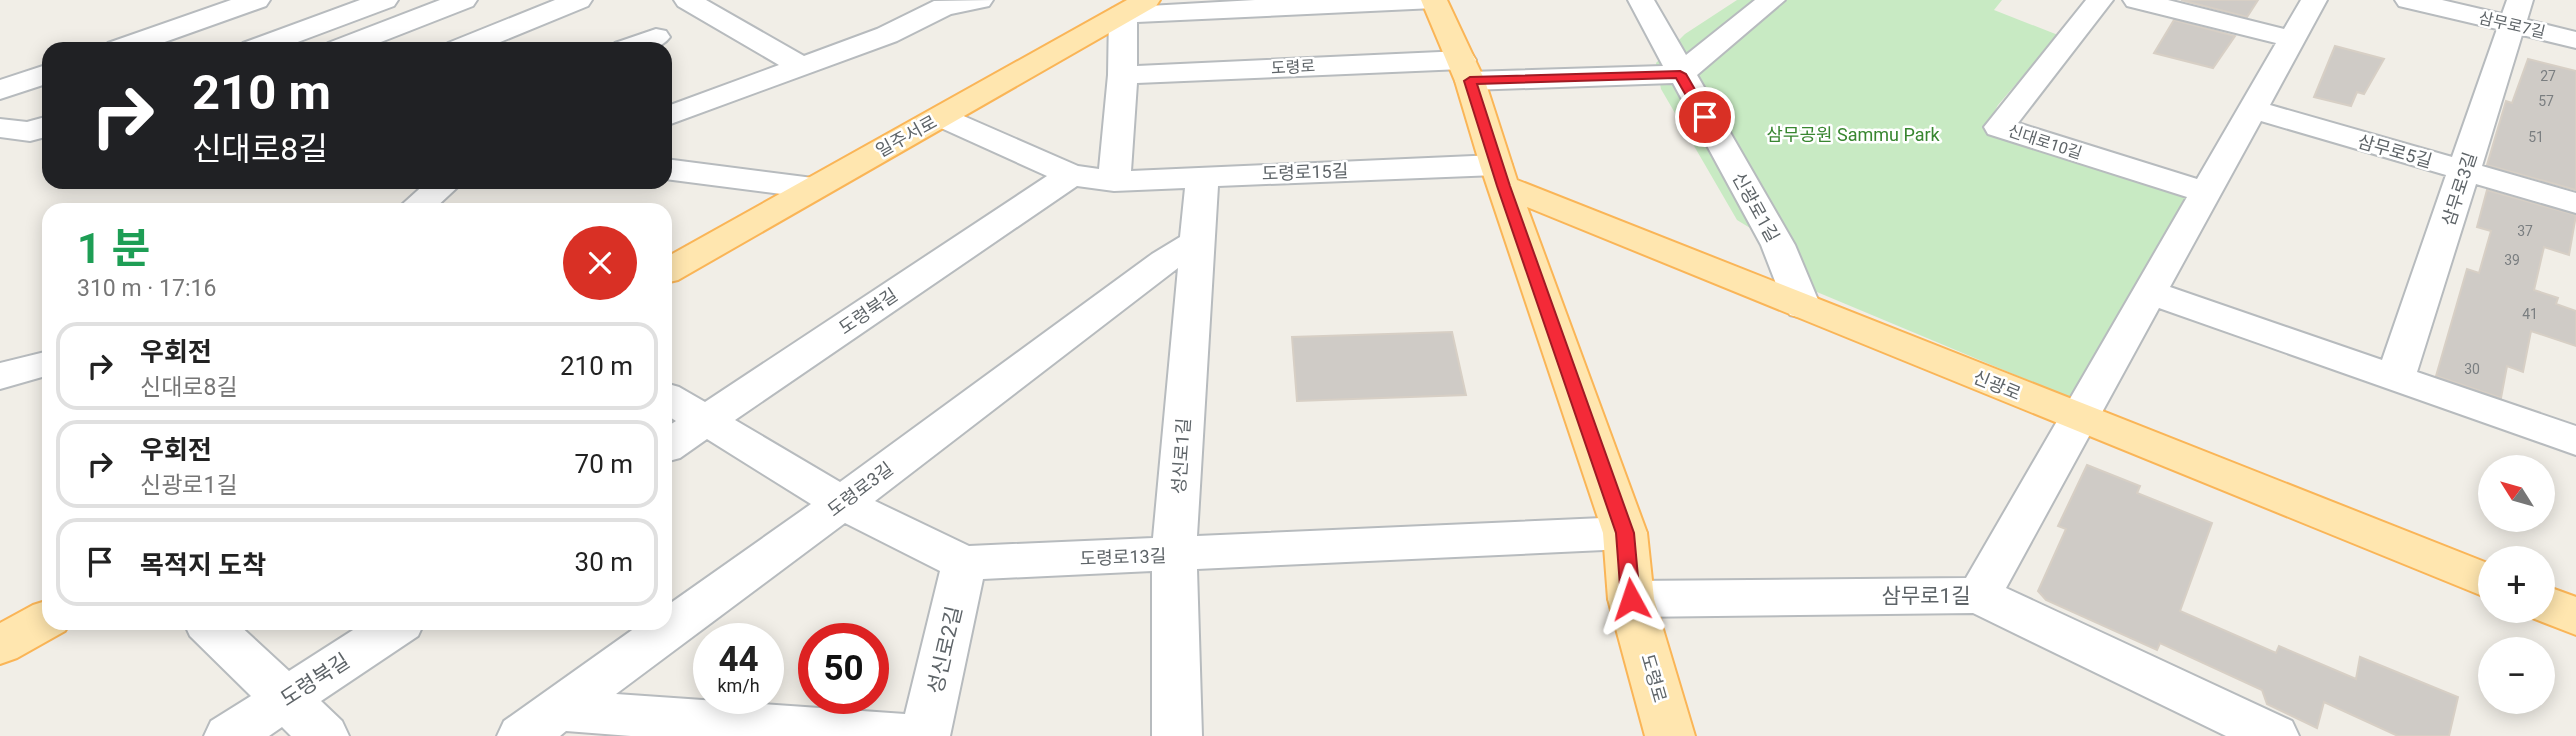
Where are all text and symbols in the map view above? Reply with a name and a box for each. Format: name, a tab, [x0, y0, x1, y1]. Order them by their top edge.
street label: 삼무로7길	[2477, 8, 2547, 42]
street label: 도령로	[1270, 56, 1316, 78]
text: 210 m	[192, 64, 331, 121]
house number: 27	[2540, 68, 2556, 84]
icon: right	[77, 70, 168, 161]
pin	[1675, 87, 1735, 147]
house number: 57	[2538, 93, 2554, 109]
icon: arrive	[1686, 98, 1724, 136]
street label: 일주서로	[872, 111, 940, 161]
street label: 신대로10길	[2006, 121, 2084, 163]
park label: 삼무공원 Sammu Park	[1766, 124, 1941, 145]
house number: 51	[2528, 129, 2544, 145]
text: 신대로8길	[192, 130, 328, 168]
street label: 삼무로5길	[2355, 130, 2435, 172]
street label: 삼무로3길	[2437, 149, 2481, 229]
street label: 도령로15길	[1261, 160, 1349, 184]
street label: 신광로1길	[1728, 169, 1784, 245]
house number: 37	[2517, 223, 2533, 239]
text: 1 분	[77, 224, 150, 273]
button: close	[563, 226, 637, 300]
house number: 39	[2504, 252, 2520, 268]
text: 310 m · 17:16	[77, 275, 216, 302]
street label: 도령북길	[835, 284, 901, 338]
house number: 41	[2522, 306, 2538, 322]
text: 우회전	[140, 337, 212, 367]
icon: right	[81, 347, 119, 385]
text: 210 m	[560, 351, 633, 381]
house number: 30	[2464, 361, 2480, 377]
street label: 신광로	[1970, 366, 2024, 404]
text: 신대로8길	[140, 374, 238, 401]
street label: 성신로1길	[1168, 417, 1194, 495]
text: 우회전	[140, 435, 212, 465]
icon: right	[81, 445, 119, 483]
text: 70 m	[575, 449, 633, 479]
north arrow	[2478, 455, 2555, 532]
map controls	[2478, 455, 2555, 714]
street label: 도령로3길	[823, 458, 897, 520]
text: 신광로1길	[140, 472, 238, 499]
icon: arrive	[81, 543, 119, 581]
street label: 도령로13길	[1079, 545, 1167, 569]
button: +	[2478, 546, 2555, 623]
text: 30 m	[575, 547, 633, 577]
text: 목적지 도착	[140, 550, 266, 580]
position arrow	[1594, 562, 1668, 636]
street label: 삼무로1길	[1881, 584, 1971, 608]
street label: 성신로2길	[923, 604, 967, 696]
speed limit sign: 50	[798, 623, 889, 714]
button: −	[2478, 637, 2555, 714]
text: 44	[718, 639, 759, 680]
street label: 도령북길	[276, 649, 354, 711]
street label: 도령로	[1637, 651, 1671, 705]
text: km/h	[717, 675, 760, 696]

